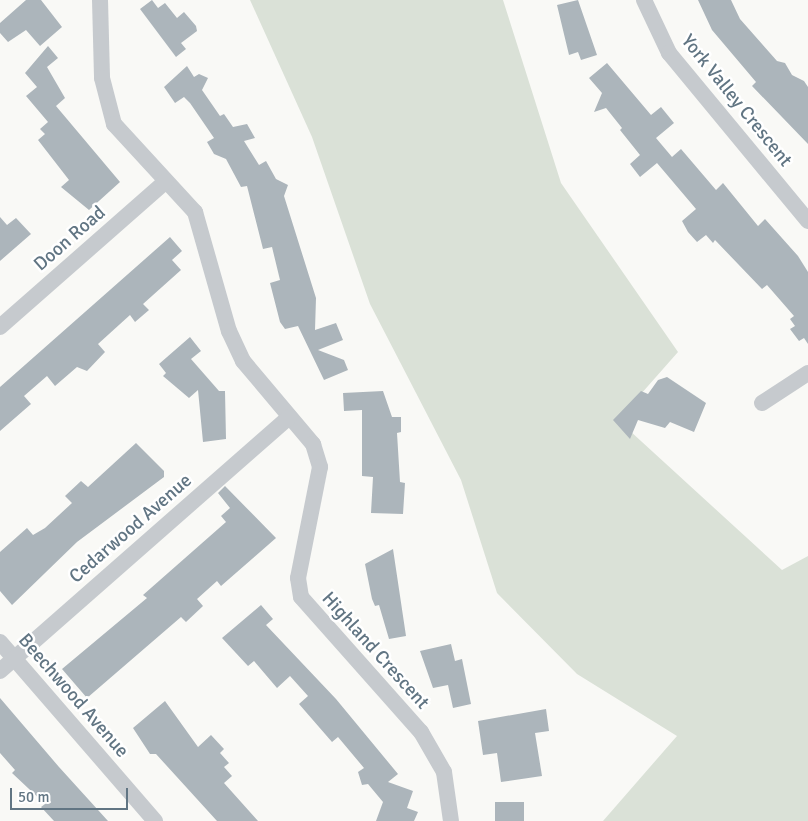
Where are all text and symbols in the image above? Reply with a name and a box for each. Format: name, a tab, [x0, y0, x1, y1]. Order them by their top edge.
street label: York Valley Crescent	[676, 30, 796, 172]
street label: Doon Road	[30, 202, 110, 276]
street label: Cedarwood Avenue	[65, 470, 197, 588]
street label: Highland Crescent	[317, 588, 433, 714]
street label: Beechwood Avenue	[13, 629, 133, 763]
scale bar	[12, 778, 130, 810]
text: 50 m	[18, 788, 49, 806]

